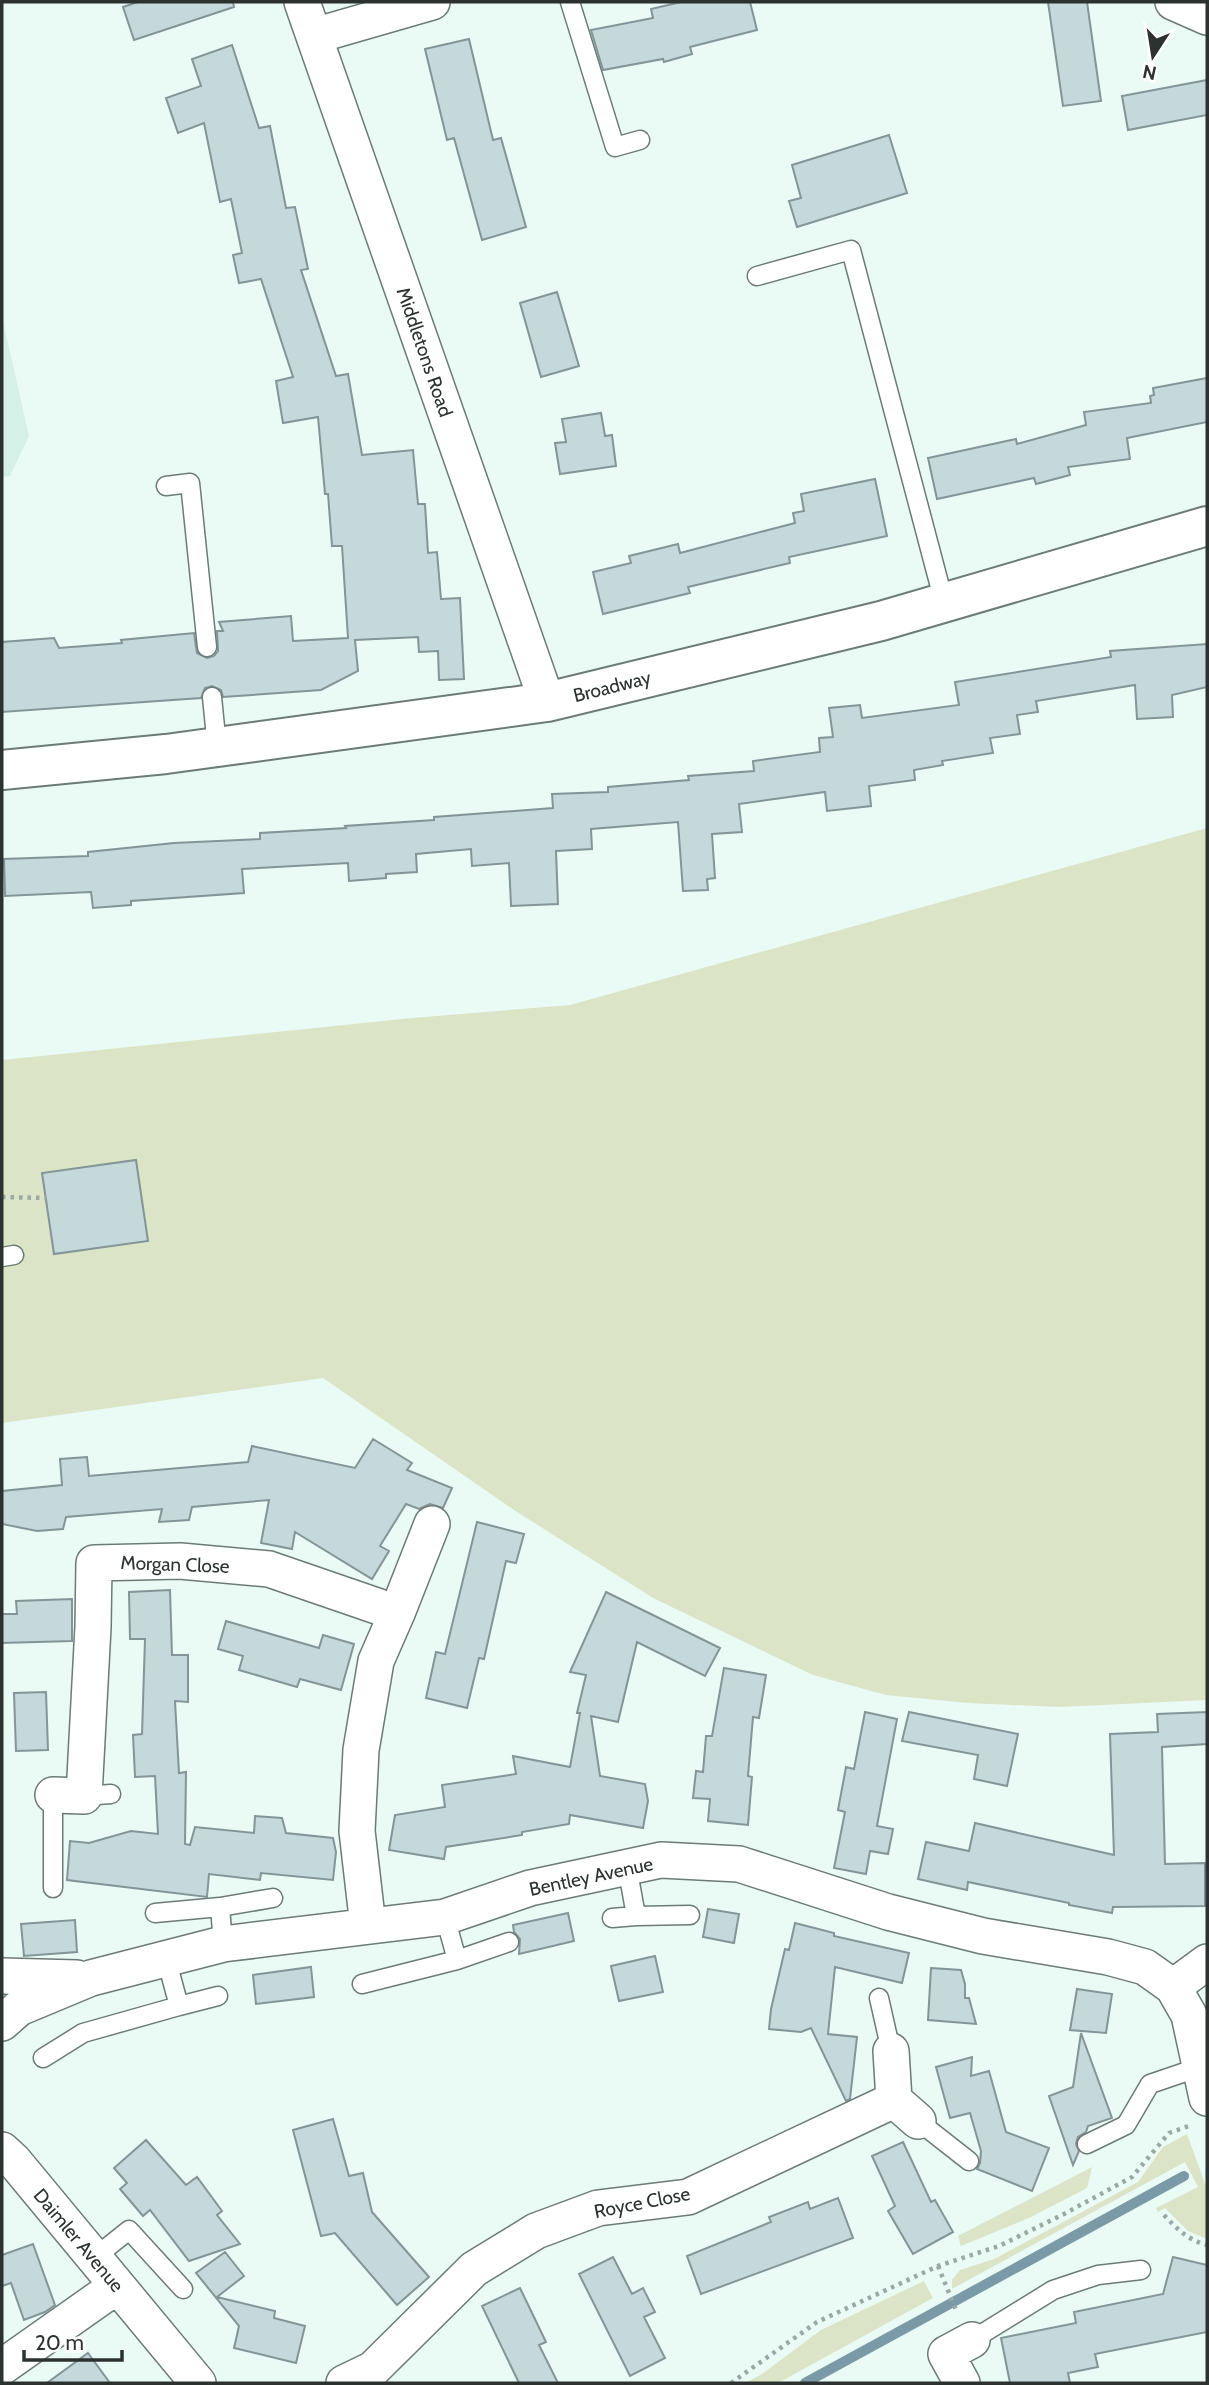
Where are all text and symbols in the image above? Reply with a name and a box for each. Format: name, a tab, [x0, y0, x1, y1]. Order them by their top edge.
north arrow	[1118, 21, 1188, 91]
text: N	[1141, 59, 1159, 85]
street label: Middletons Road	[392, 284, 457, 420]
street label: Broadway	[571, 666, 654, 707]
street label: Morgan Close	[120, 1551, 230, 1578]
street label: Bentley Avenue	[527, 1852, 655, 1901]
street label: Royce Close	[592, 2182, 692, 2223]
street label: Daimler Avenue	[29, 2184, 129, 2297]
scale bar	[24, 2318, 122, 2362]
text: 20 m	[35, 2330, 84, 2355]

